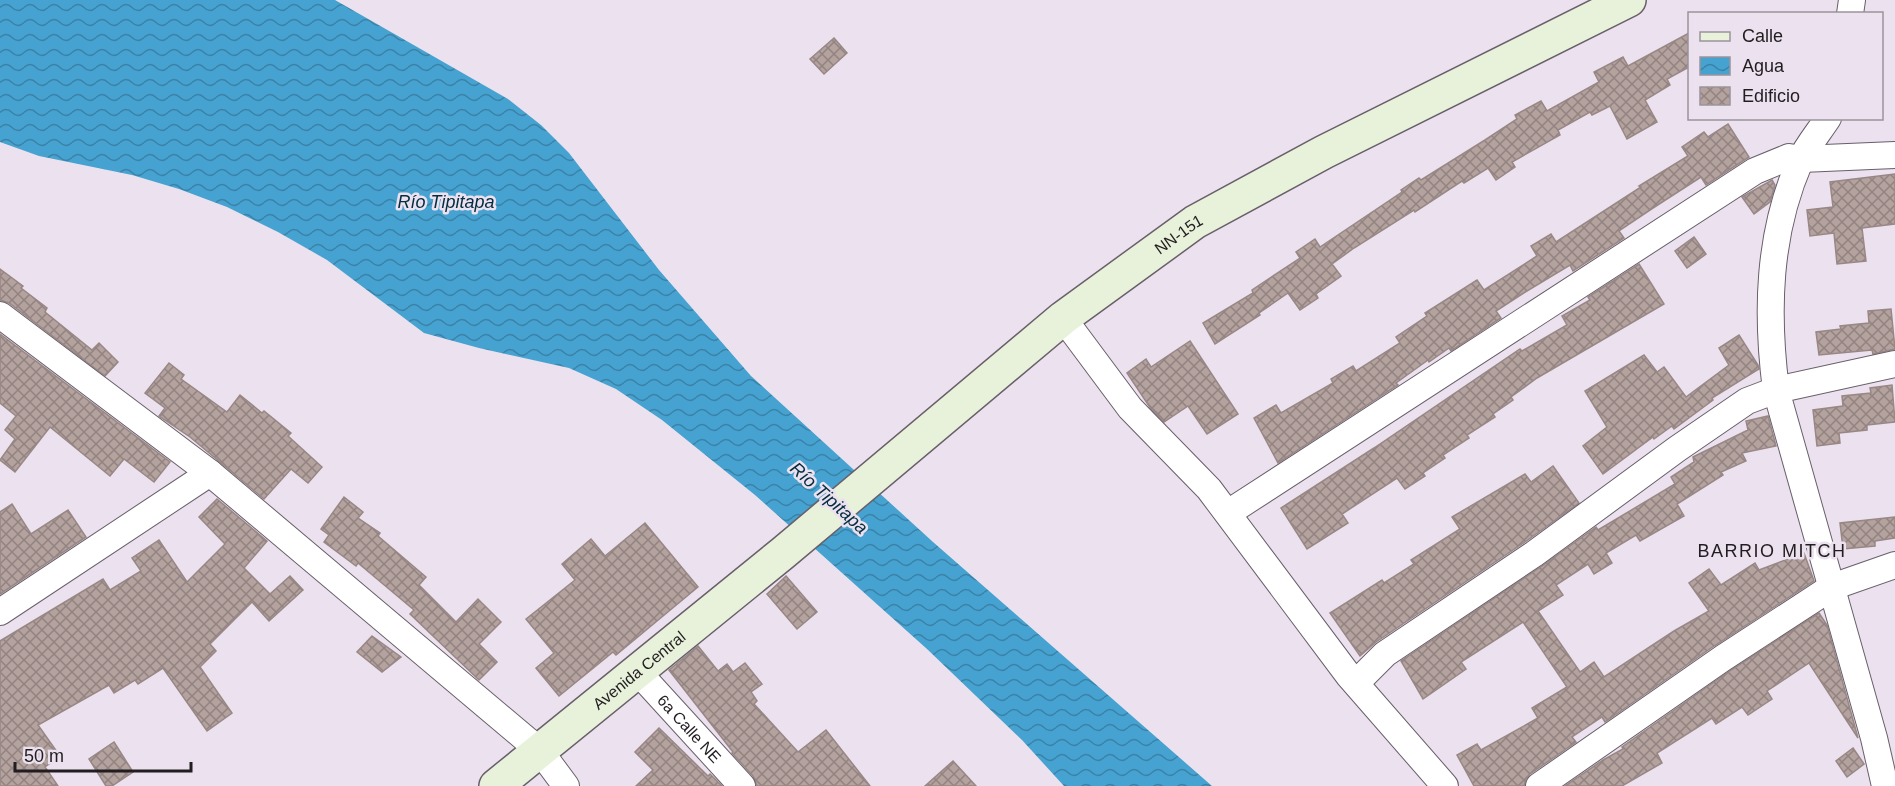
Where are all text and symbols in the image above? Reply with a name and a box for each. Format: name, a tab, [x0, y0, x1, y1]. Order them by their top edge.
legend	[1688, 12, 1883, 120]
text: Calle	[1742, 26, 1783, 46]
text: Agua	[1742, 56, 1785, 76]
text: Edificio	[1742, 86, 1800, 106]
water label: Río Tipitapa	[398, 192, 494, 212]
street label: NN-151	[1151, 212, 1206, 258]
water label: Río Tipitapa	[786, 458, 872, 538]
district label: BARRIO MITCH	[1697, 541, 1847, 561]
street label: Avenida Central	[590, 628, 689, 713]
street label: 6a Calle NE	[654, 692, 724, 766]
scale bar	[15, 735, 190, 773]
text: 50 m	[24, 746, 64, 766]

